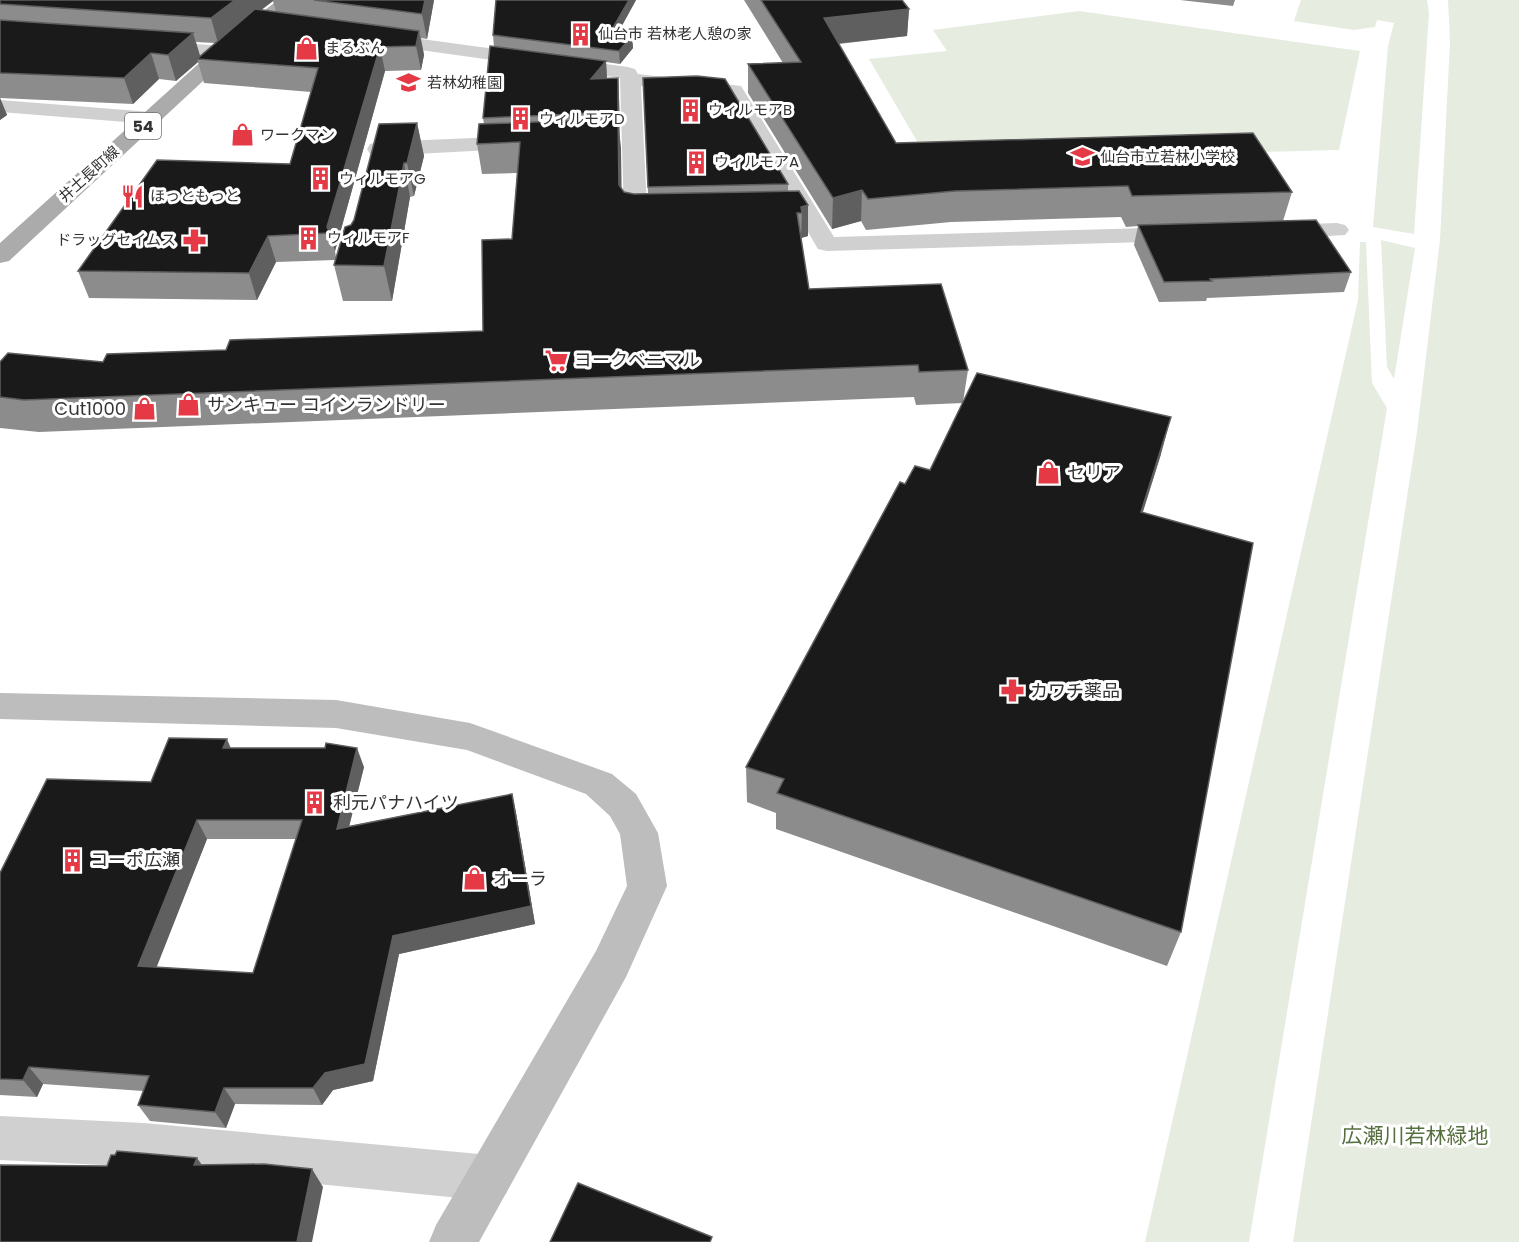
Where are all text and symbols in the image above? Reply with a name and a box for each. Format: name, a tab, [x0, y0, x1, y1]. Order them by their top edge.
building icon: 仙台市 若林老人憩の家	[567, 21, 593, 47]
place label: 仙台市 若林老人憩の家	[598, 23, 752, 44]
shop icon: まるぶん	[294, 35, 320, 61]
place label: まるぶん	[325, 37, 385, 58]
school or university icon: 若林幼稚園	[396, 70, 422, 96]
place label: 若林幼稚園	[427, 72, 502, 93]
building icon: ウィルモアB	[677, 97, 703, 123]
place label: ウィルモアB	[708, 99, 792, 120]
building icon: ウィルモアD	[508, 106, 534, 132]
place label: ウィルモアD	[539, 108, 625, 129]
road number: 54	[125, 113, 161, 139]
shop icon: ワークマン	[229, 122, 255, 148]
place label: ワークマン	[260, 124, 335, 145]
street label: 井土長町線	[54, 141, 124, 207]
school or university icon: 仙台市立若林小学校	[1069, 144, 1095, 170]
place label: 仙台市立若林小学校	[1100, 146, 1235, 167]
building icon: ウィルモアA	[683, 149, 709, 175]
place label: ウィルモアA	[714, 151, 799, 172]
building icon: ウィルモアG	[308, 166, 334, 192]
place label: ウィルモアG	[339, 168, 426, 189]
restaurant icon: ほっともっと	[119, 183, 145, 209]
place label: ほっともっと	[150, 185, 240, 206]
building icon: ウィルモアF	[296, 225, 322, 251]
pharmacy icon: ドラッグセイムス	[181, 227, 207, 253]
place label: ウィルモアF	[327, 227, 410, 248]
place label: ドラッグセイムス	[56, 229, 176, 250]
supermarket icon: ヨークベニマル	[543, 347, 569, 373]
place label: ヨークベニマル	[574, 347, 700, 372]
shop icon: サンキュー コインランドリー	[176, 392, 202, 418]
place label: サンキュー コインランドリー	[207, 392, 446, 417]
place label: Cut1000	[54, 396, 126, 421]
shop icon: Cut1000	[131, 396, 157, 422]
shop icon: セリア	[1036, 460, 1062, 486]
place label: セリア	[1067, 460, 1121, 485]
pharmacy icon: カワチ薬品	[999, 678, 1025, 704]
place label: カワチ薬品	[1030, 678, 1120, 703]
building icon: 利元パナハイツ	[302, 790, 328, 816]
place label: 利元パナハイツ	[333, 790, 459, 815]
building icon: コーポ広瀬	[59, 847, 85, 873]
place label: コーポ広瀬	[90, 847, 180, 872]
shop icon: オーラ	[462, 866, 488, 892]
place label: オーラ	[493, 866, 547, 891]
park label: 広瀬川若林緑地	[1342, 1121, 1489, 1150]

